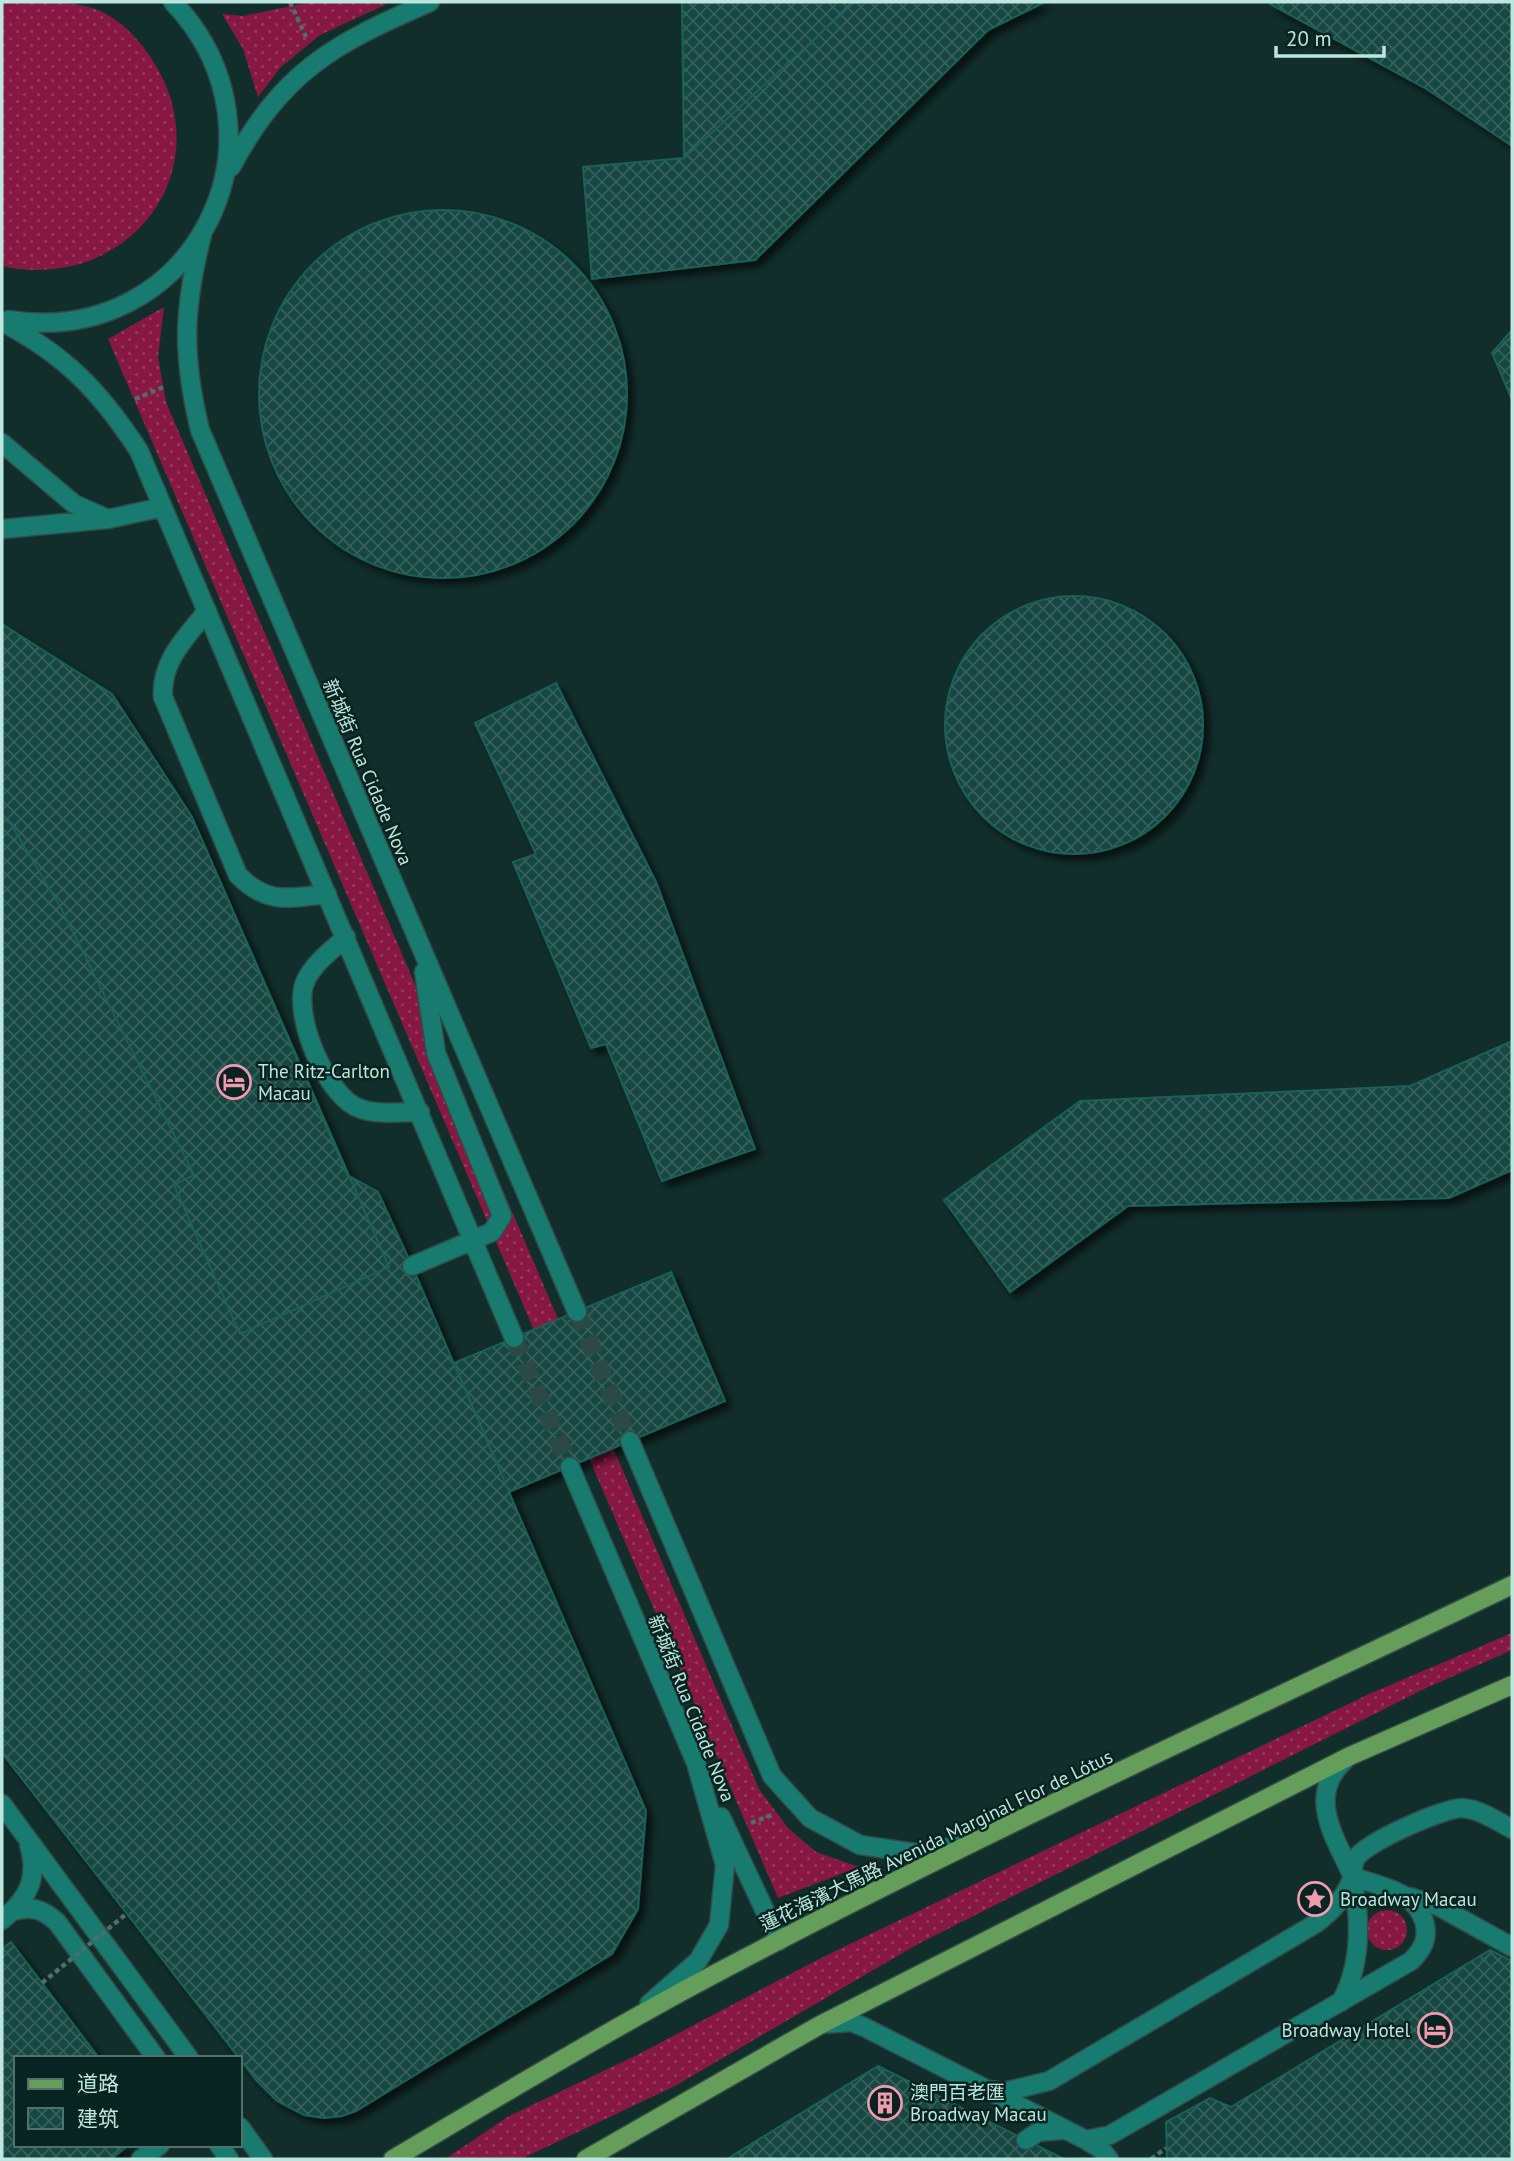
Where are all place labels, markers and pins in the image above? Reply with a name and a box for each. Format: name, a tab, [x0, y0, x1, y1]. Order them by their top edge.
place label: The Ritz-Carlton Macau	[258, 1059, 390, 1105]
hotel icon: The Ritz-Carlton Macau	[215, 1063, 253, 1101]
place icon: Broadway Macau	[1296, 1880, 1334, 1918]
place label: Broadway Macau	[1340, 1887, 1477, 1911]
hotel icon: Broadway Hotel	[1416, 2011, 1454, 2049]
place label: Broadway Hotel	[1282, 2018, 1410, 2042]
place label: 澳門百老匯 Broadway Macau	[910, 2080, 1047, 2126]
building icon: 澳門百老匯 Broadway Macau	[866, 2084, 904, 2122]

